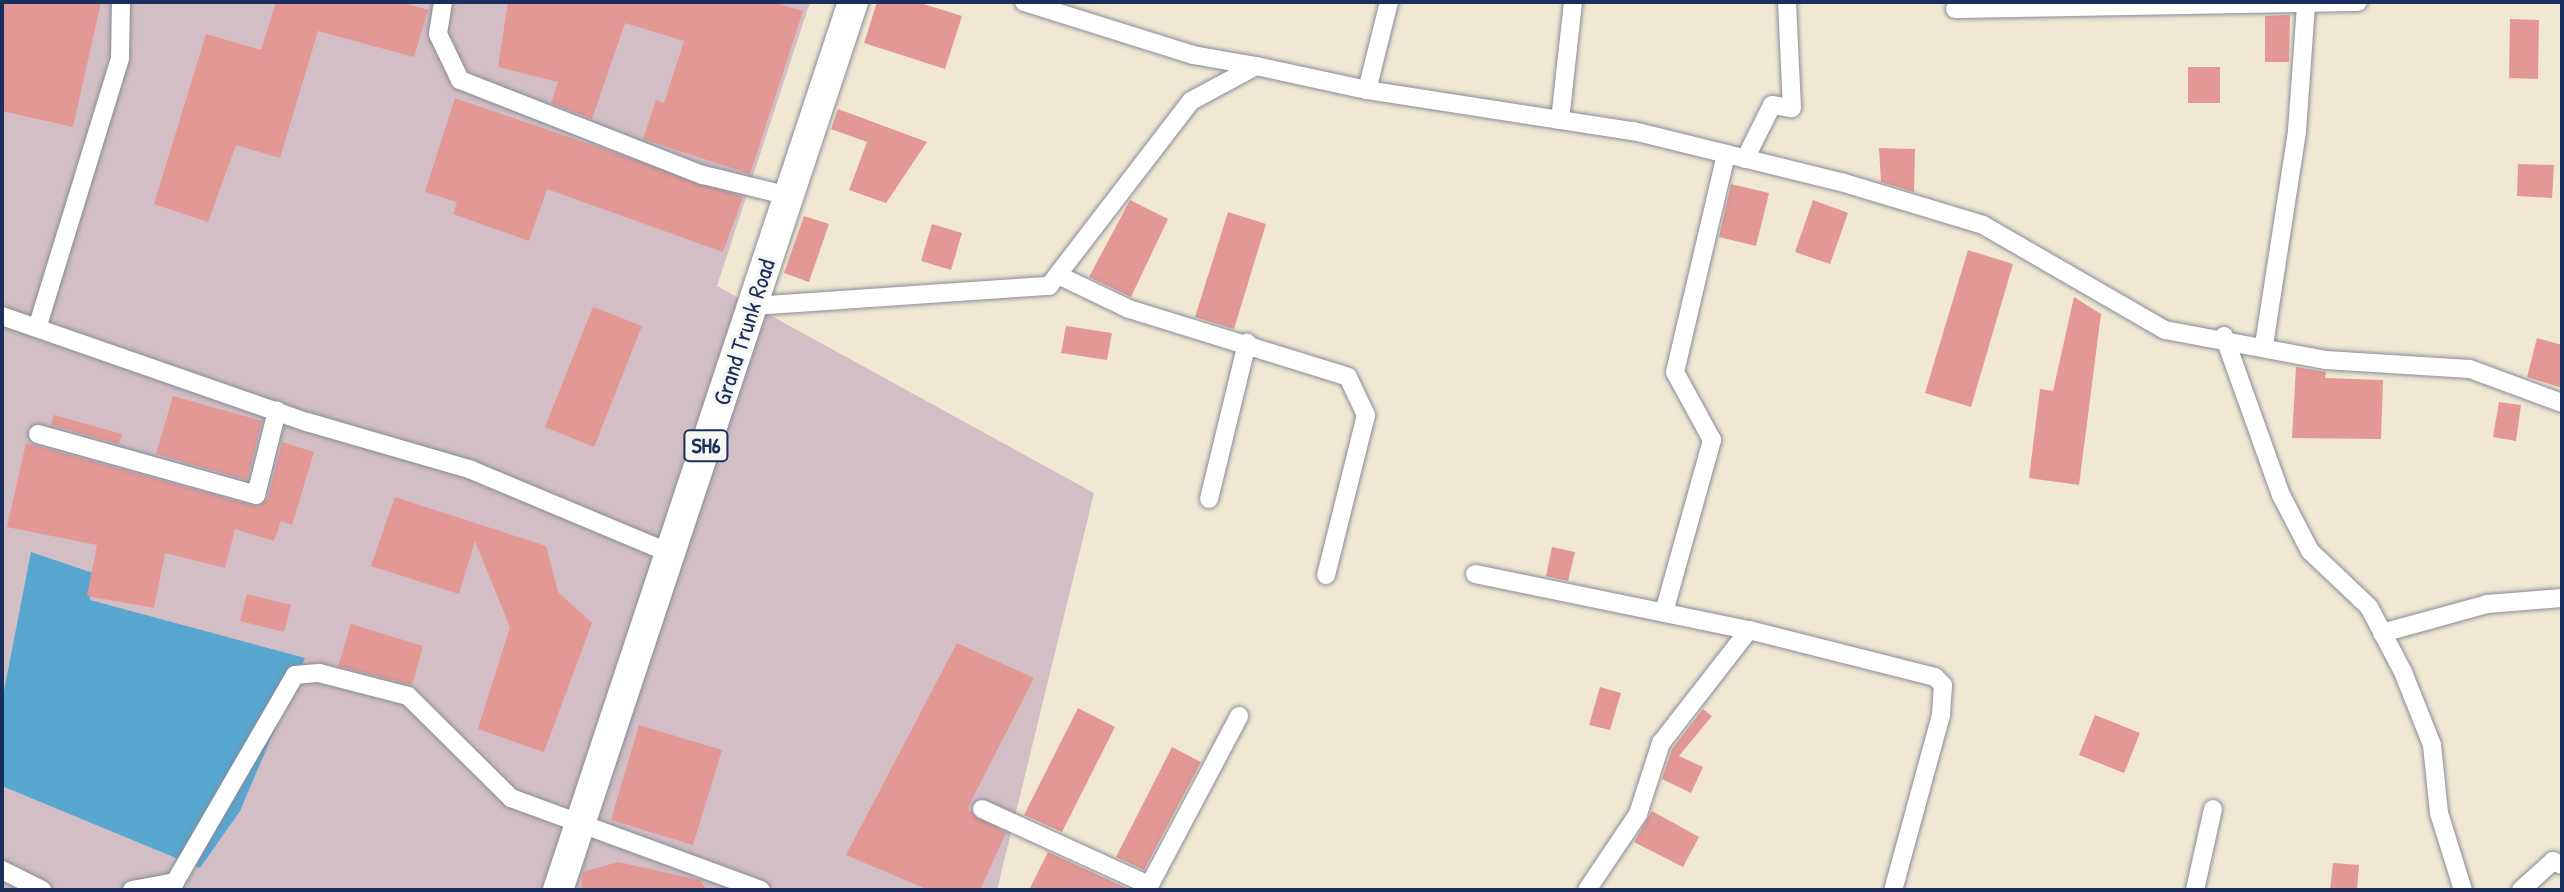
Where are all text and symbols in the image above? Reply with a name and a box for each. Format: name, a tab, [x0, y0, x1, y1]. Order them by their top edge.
street label: Grand Trunk Road	[707, 255, 781, 409]
road number: SH6	[682, 428, 730, 464]

